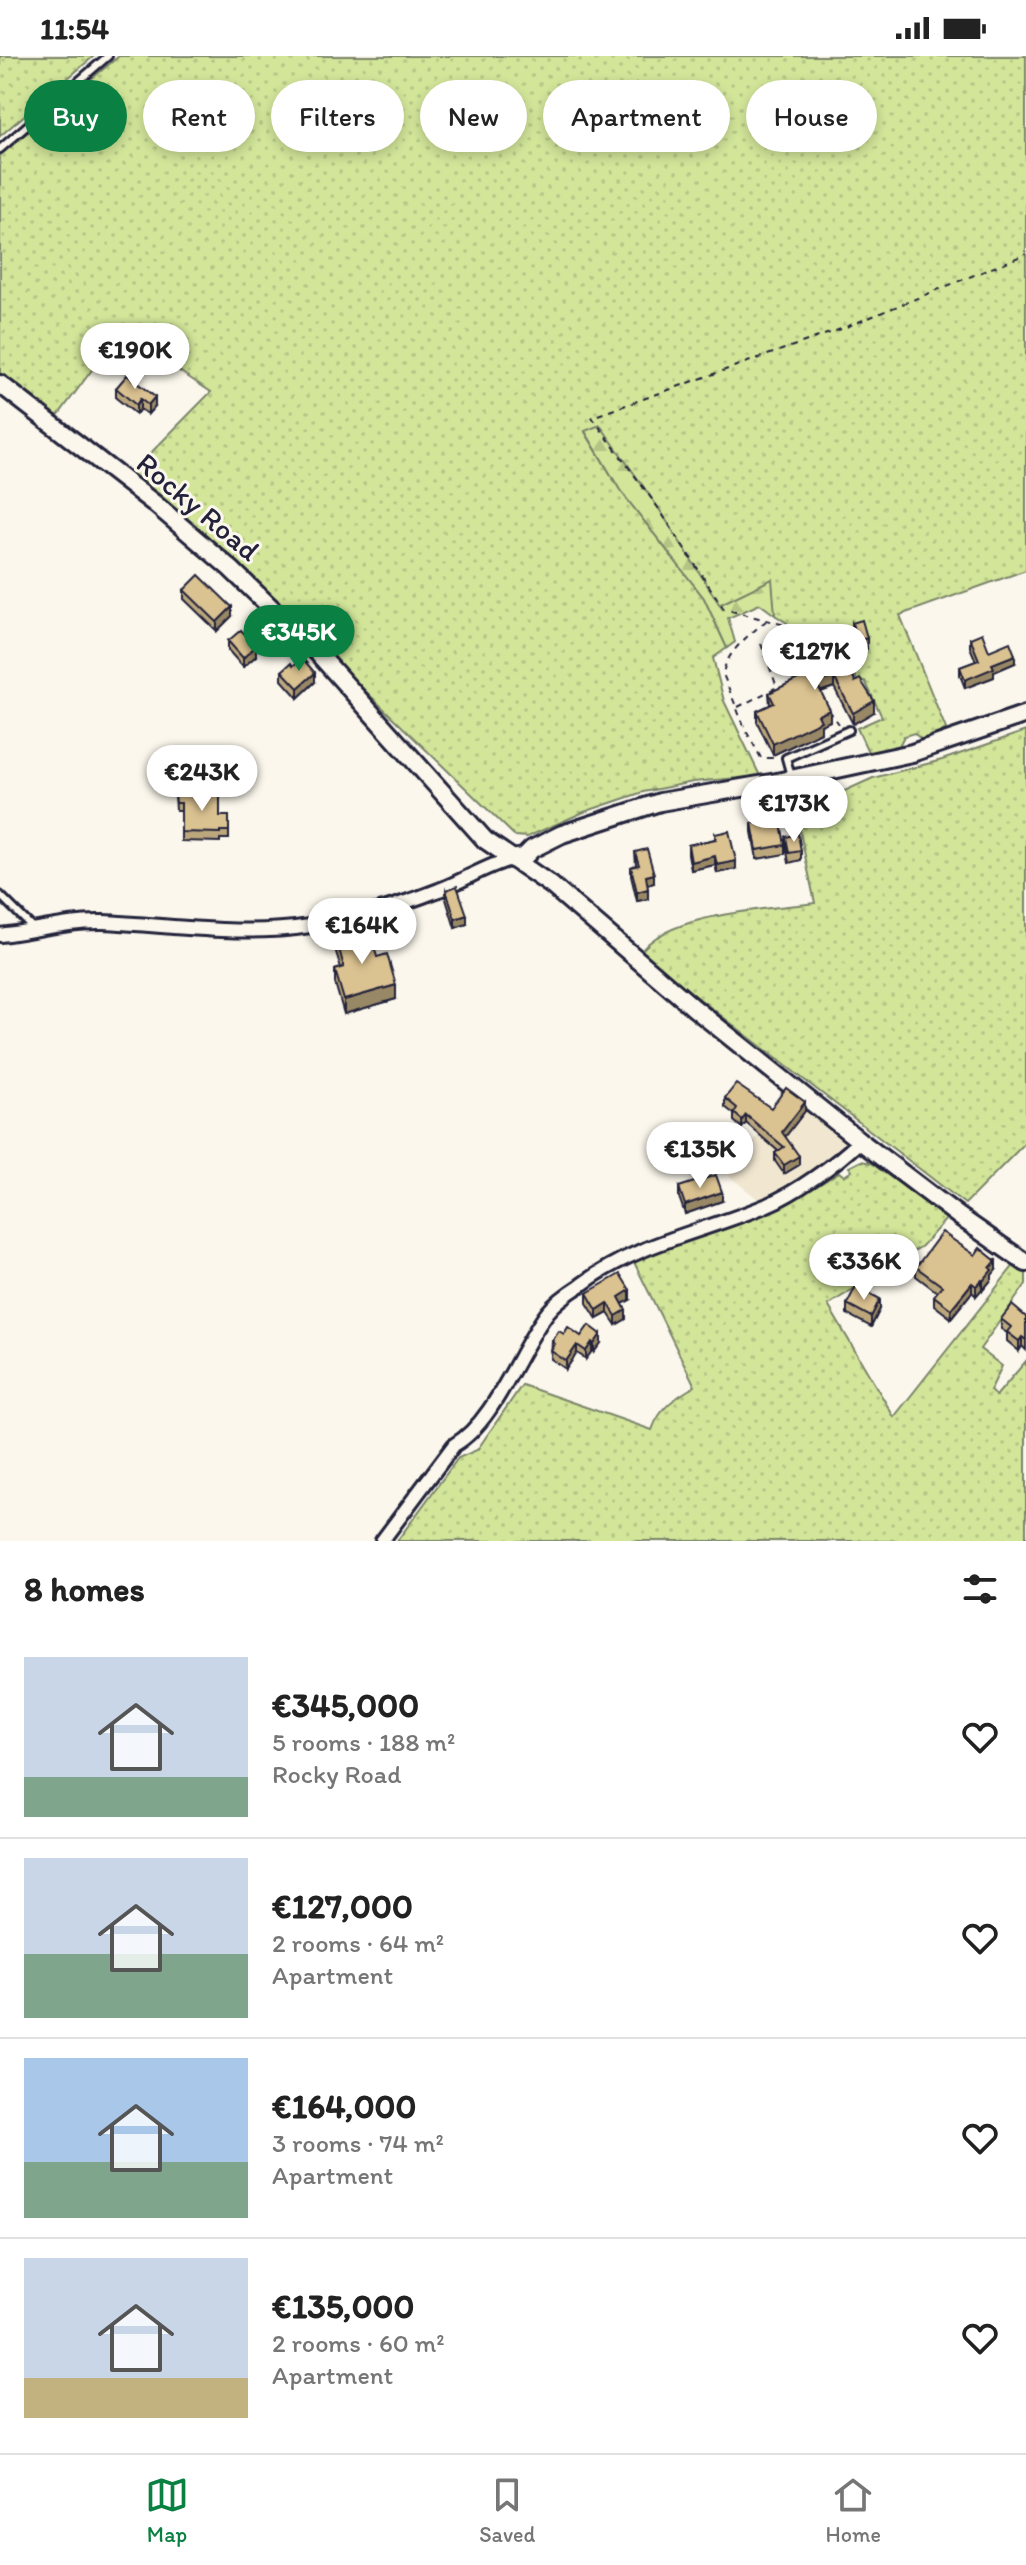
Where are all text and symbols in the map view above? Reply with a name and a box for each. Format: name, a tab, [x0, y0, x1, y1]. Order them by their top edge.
text: 11:54	[40, 10, 109, 47]
chip: Buy	[24, 80, 127, 152]
chip: Rent	[143, 80, 255, 152]
chip: Filters	[271, 80, 404, 152]
chip: New	[420, 80, 527, 152]
chip: Apartment	[543, 80, 730, 152]
chip: House	[746, 80, 877, 152]
pin: €190K	[79, 323, 191, 391]
text: €190K	[98, 333, 172, 365]
street label: Rocky Road	[129, 444, 268, 569]
pin: €345K	[243, 605, 355, 673]
text: €345K	[262, 615, 336, 647]
pin: €127K	[759, 624, 871, 692]
text: €127K	[780, 634, 850, 666]
pin: €243K	[146, 745, 258, 813]
text: €243K	[165, 755, 239, 787]
pin: €173K	[738, 776, 850, 844]
text: €173K	[759, 786, 829, 818]
pin: €164K	[306, 898, 418, 966]
text: €164K	[326, 908, 398, 940]
pin: €135K	[644, 1122, 756, 1190]
text: €135K	[664, 1132, 736, 1164]
pin: €336K	[808, 1234, 920, 1302]
text: €336K	[827, 1244, 901, 1276]
icon: filters	[958, 1567, 1002, 1611]
text: 8 homes	[24, 1569, 145, 1610]
text: €345,000	[272, 1685, 419, 1726]
icon: home	[88, 1689, 184, 1785]
icon: heart	[958, 1715, 1002, 1759]
text: 5 rooms · 188 m²	[272, 1726, 455, 1758]
text: Rocky Road	[272, 1758, 402, 1790]
text: €127,000	[272, 1886, 413, 1927]
icon: home	[88, 1890, 184, 1986]
icon: heart	[958, 1916, 1002, 1960]
text: 2 rooms · 64 m²	[272, 1927, 444, 1959]
text: Apartment	[272, 1959, 393, 1991]
text: €164,000	[272, 2086, 417, 2127]
icon: home	[88, 2090, 184, 2186]
icon: heart	[958, 2116, 1002, 2160]
text: 3 rooms · 74 m²	[272, 2127, 444, 2159]
text: Apartment	[272, 2159, 393, 2191]
text: €135,000	[272, 2286, 414, 2327]
icon: home	[88, 2290, 184, 2386]
icon: heart	[958, 2316, 1002, 2360]
text: 2 rooms · 60 m²	[272, 2327, 445, 2359]
text: Apartment	[272, 2359, 393, 2391]
tab: Map	[145, 2473, 189, 2548]
tab: Saved	[479, 2473, 535, 2548]
tab: Home	[825, 2473, 881, 2548]

